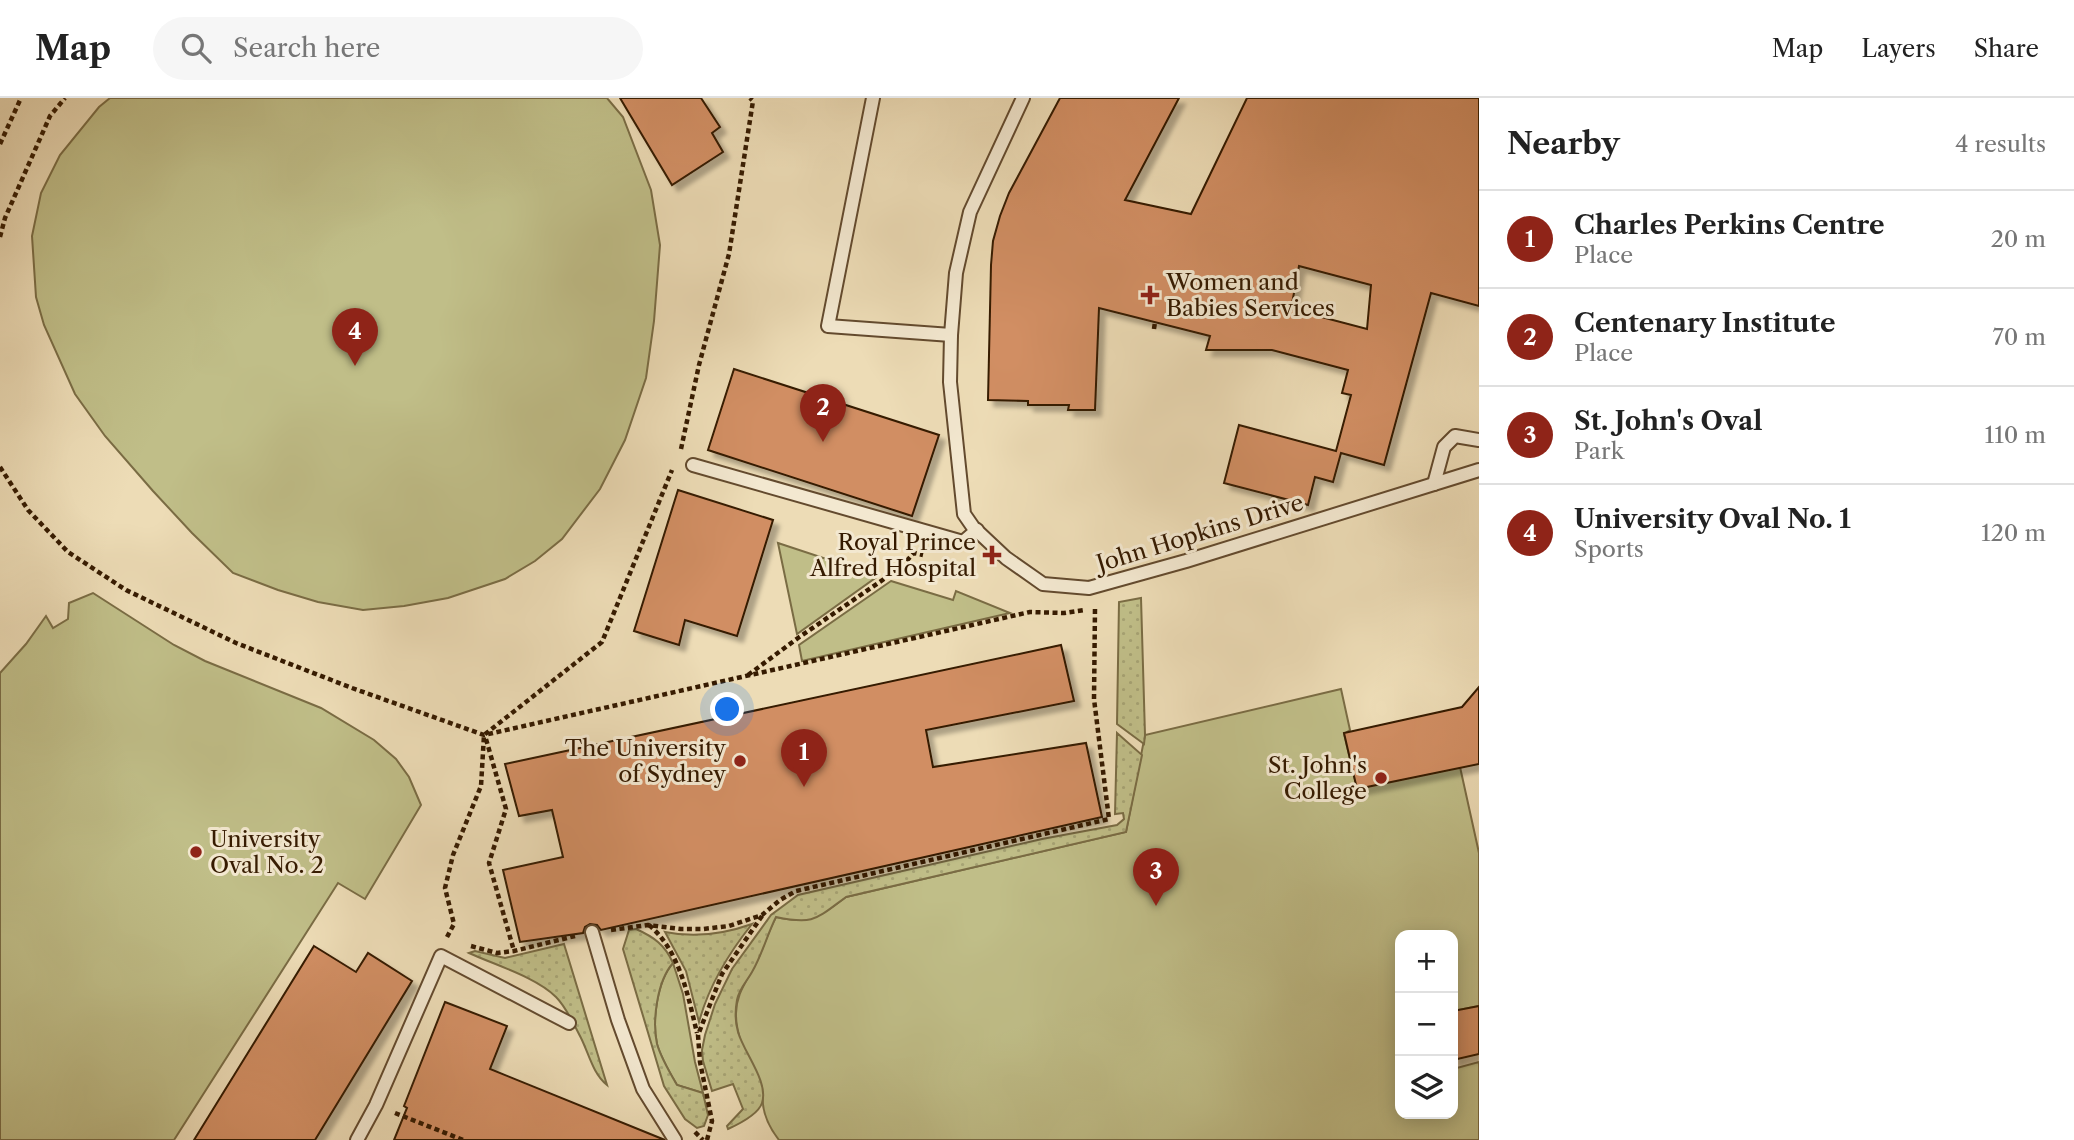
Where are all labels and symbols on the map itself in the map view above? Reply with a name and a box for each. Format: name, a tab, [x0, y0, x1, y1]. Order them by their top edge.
place label: Women and Babies Services	[1165, 268, 1335, 322]
marker: Women and Babies Services	[1140, 285, 1160, 305]
pin: 4	[332, 308, 378, 366]
pin: 2	[800, 384, 846, 442]
street label: John Hopkins Drive	[1090, 488, 1307, 579]
place label: Royal Prince Alfred Hospital	[809, 528, 976, 582]
marker: Royal Prince Alfred Hospital	[982, 545, 1002, 565]
your location	[710, 692, 744, 726]
pin: 1	[781, 729, 827, 787]
place label: The University of Sydney	[565, 734, 726, 788]
place label: St. John's College	[1268, 751, 1367, 805]
marker: The University of Sydney	[732, 753, 748, 769]
marker: St. John's College	[1373, 770, 1389, 786]
place label: University Oval No. 2	[210, 825, 324, 879]
marker: University Oval No. 2	[188, 844, 204, 860]
pin: 3	[1133, 848, 1179, 906]

